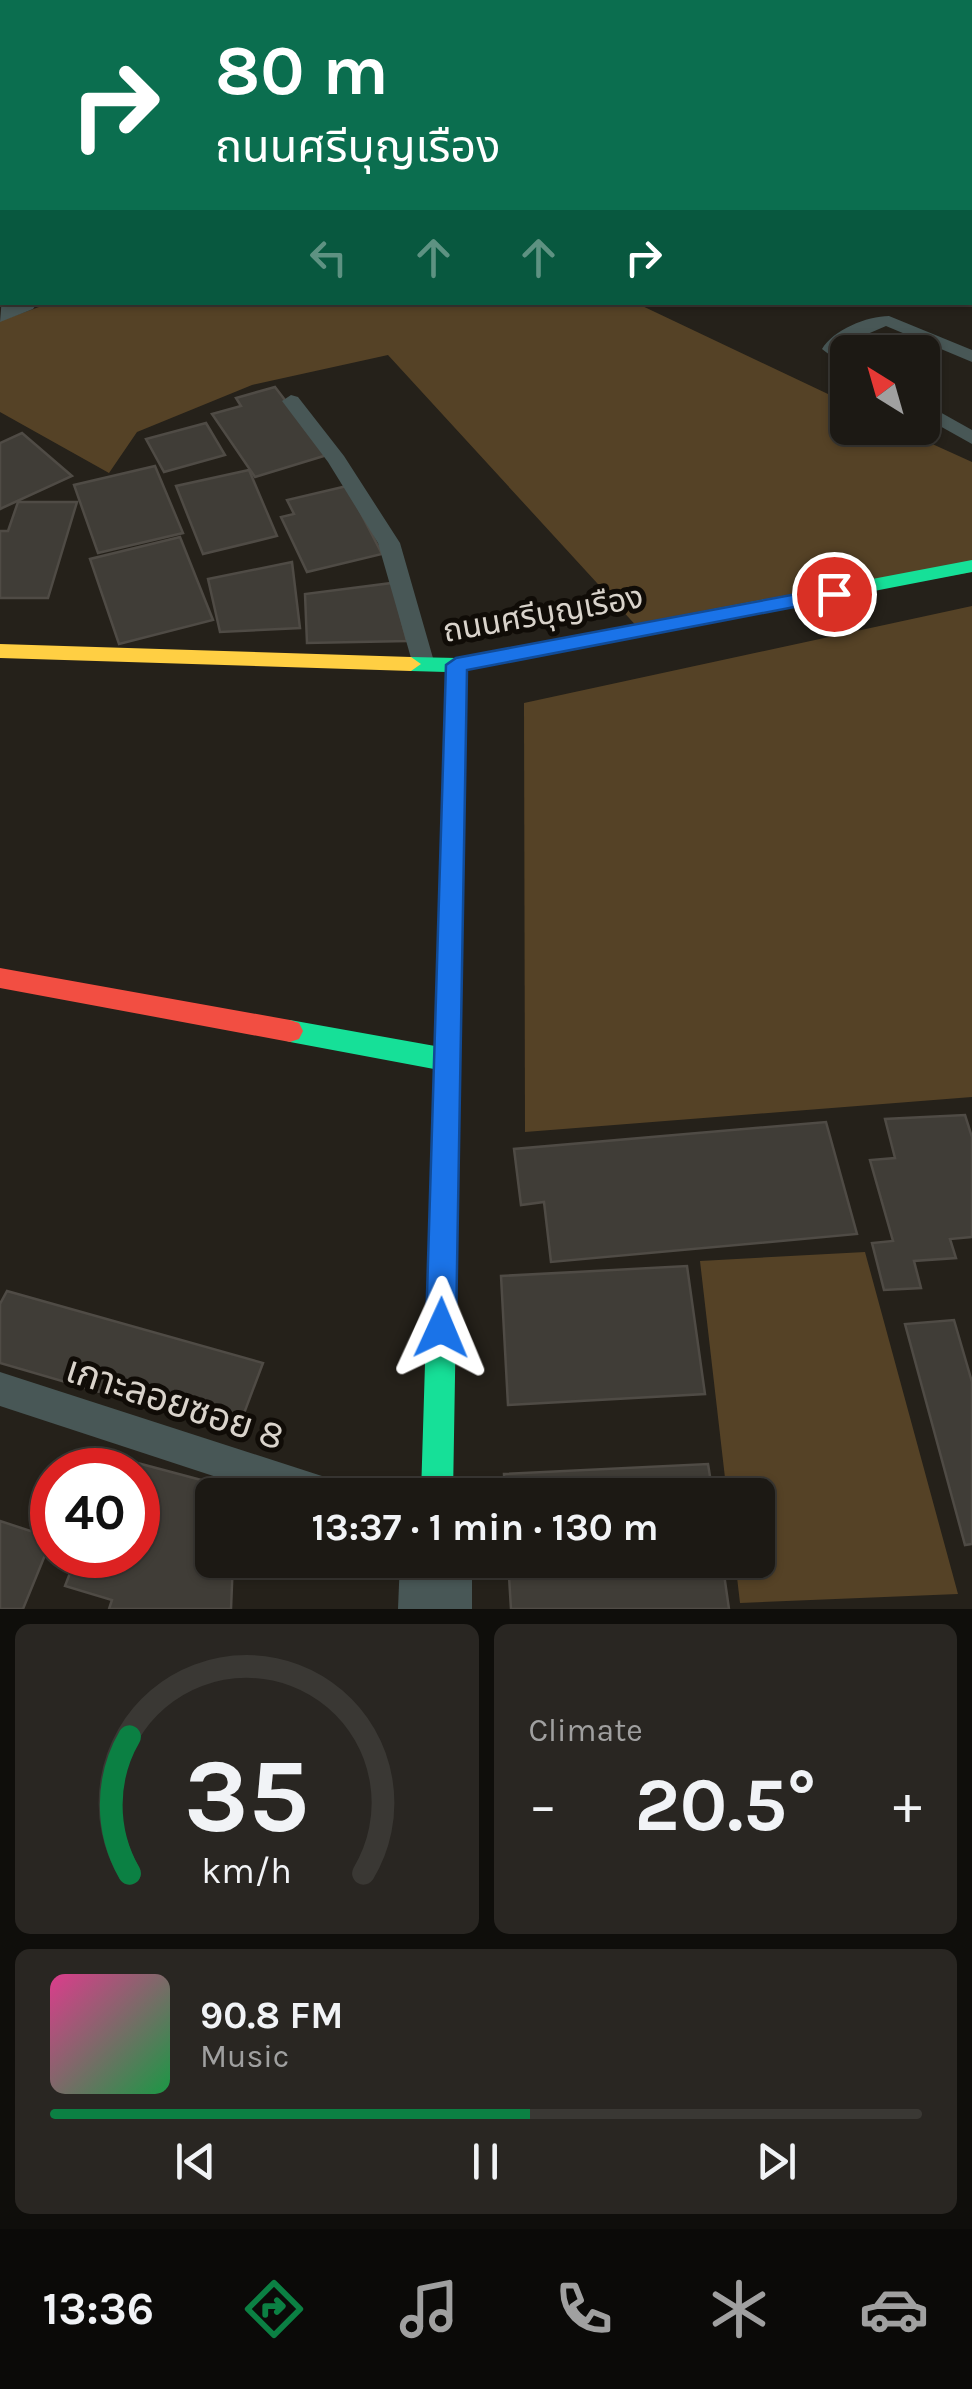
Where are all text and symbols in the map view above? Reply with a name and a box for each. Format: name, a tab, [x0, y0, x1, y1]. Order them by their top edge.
text: 80 m	[215, 30, 389, 112]
icon: right	[50, 40, 180, 170]
text: ถนนศรีบุญเรือง	[215, 121, 500, 173]
icon: left	[301, 230, 356, 285]
icon: ahead	[406, 230, 461, 285]
icon: ahead	[511, 230, 566, 285]
icon: right	[616, 230, 671, 285]
north arrow	[830, 335, 940, 445]
map controls	[830, 335, 940, 445]
pin	[792, 552, 877, 637]
icon: arrive	[807, 567, 862, 622]
street label: ถนนศรีบุญเรือง	[440, 578, 646, 650]
position arrow	[389, 1276, 493, 1380]
street label: เกาะลอยซอย 8	[60, 1347, 290, 1459]
speed limit sign: 40	[30, 1448, 160, 1578]
text: 13:37 · 1 min · 130 m	[311, 1505, 659, 1550]
text: Climate	[529, 1712, 643, 1749]
text: 35	[184, 1736, 309, 1857]
text: 20.5°	[634, 1761, 816, 1849]
text: −	[529, 1773, 557, 1837]
text: +	[893, 1773, 922, 1837]
text: km/h	[201, 1850, 292, 1892]
text: 90.8 FM	[200, 1993, 344, 2038]
text: Music	[200, 2038, 289, 2075]
icon: previous	[168, 2134, 223, 2189]
icon: pause	[458, 2134, 513, 2189]
icon: next	[749, 2134, 804, 2189]
icon: directions	[239, 2274, 309, 2344]
icon: music	[394, 2274, 464, 2344]
icon: phone	[549, 2274, 619, 2344]
icon: climate	[704, 2274, 774, 2344]
icon: car	[859, 2274, 929, 2344]
text: 13:36	[43, 2283, 154, 2335]

